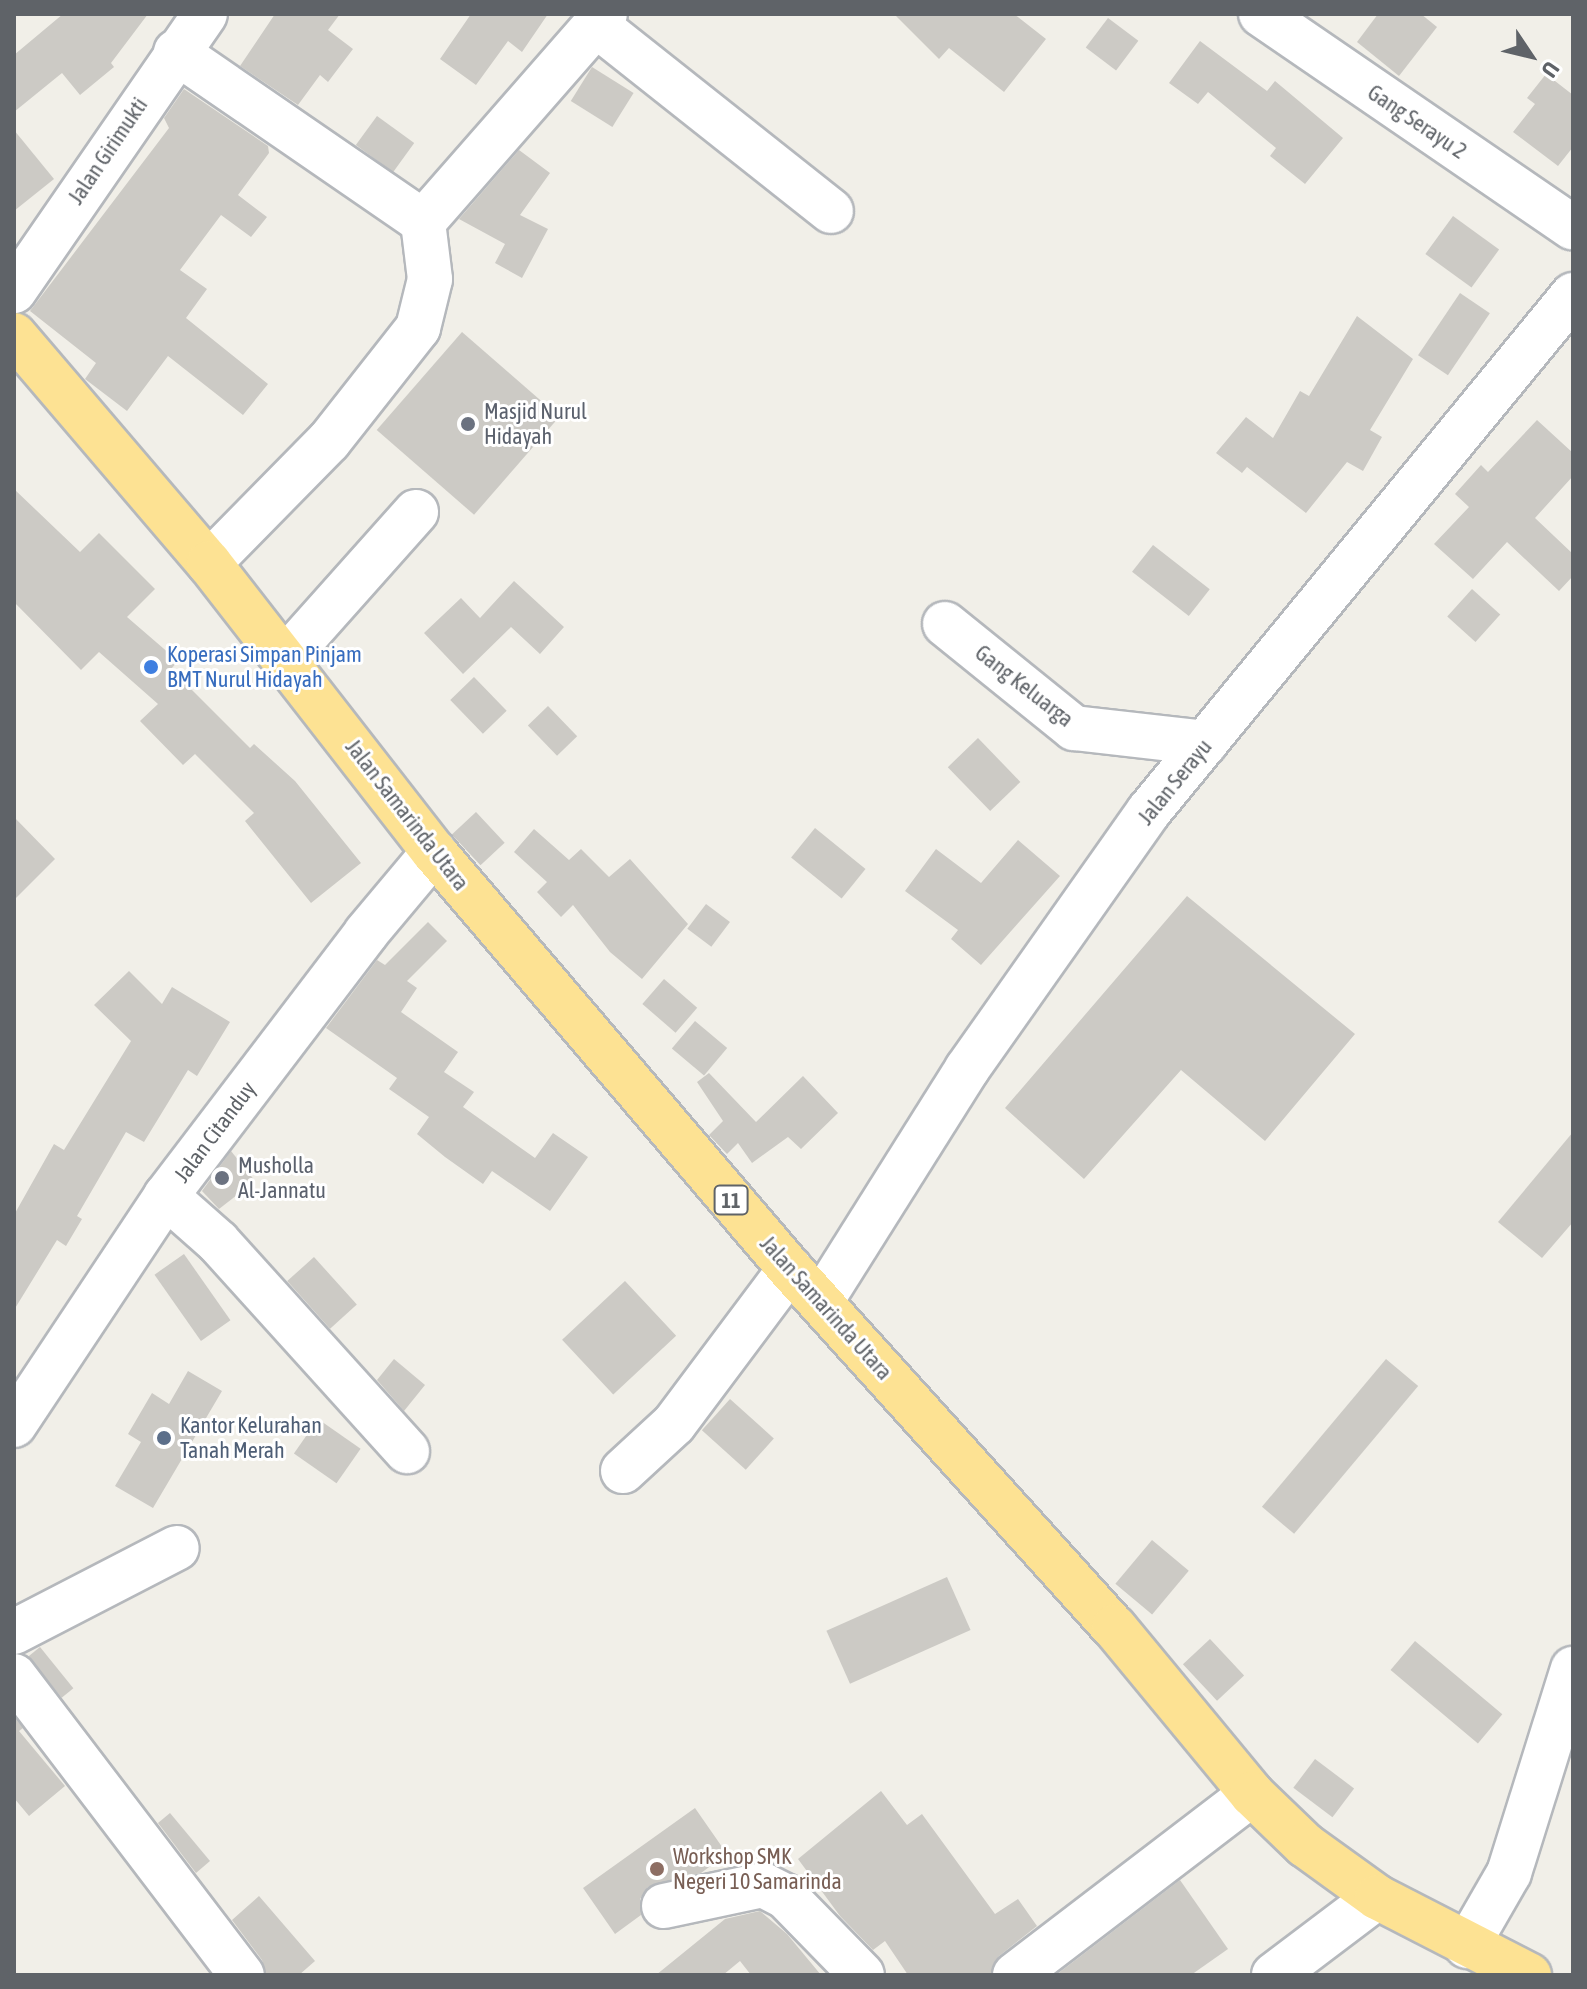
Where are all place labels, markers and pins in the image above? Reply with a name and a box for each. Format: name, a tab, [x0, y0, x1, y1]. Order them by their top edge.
place label: Masjid Nurul Hidayah	[484, 398, 587, 450]
marker: Masjid Nurul Hidayah	[459, 415, 477, 433]
place label: Koperasi Simpan Pinjam BMT Nurul Hidayah	[167, 641, 362, 692]
marker: Koperasi Simpan Pinjam BMT Nurul Hidayah	[142, 658, 160, 676]
place label: Musholla Al-Jannatu	[238, 1152, 326, 1204]
marker: Musholla Al-Jannatu	[213, 1169, 231, 1187]
place label: Kantor Kelurahan Tanah Merah	[180, 1412, 322, 1464]
marker: Kantor Kelurahan Tanah Merah	[155, 1429, 173, 1447]
place label: Workshop SMK Negeri 10 Samarinda	[673, 1843, 842, 1894]
marker: Workshop SMK Negeri 10 Samarinda	[648, 1860, 666, 1878]

